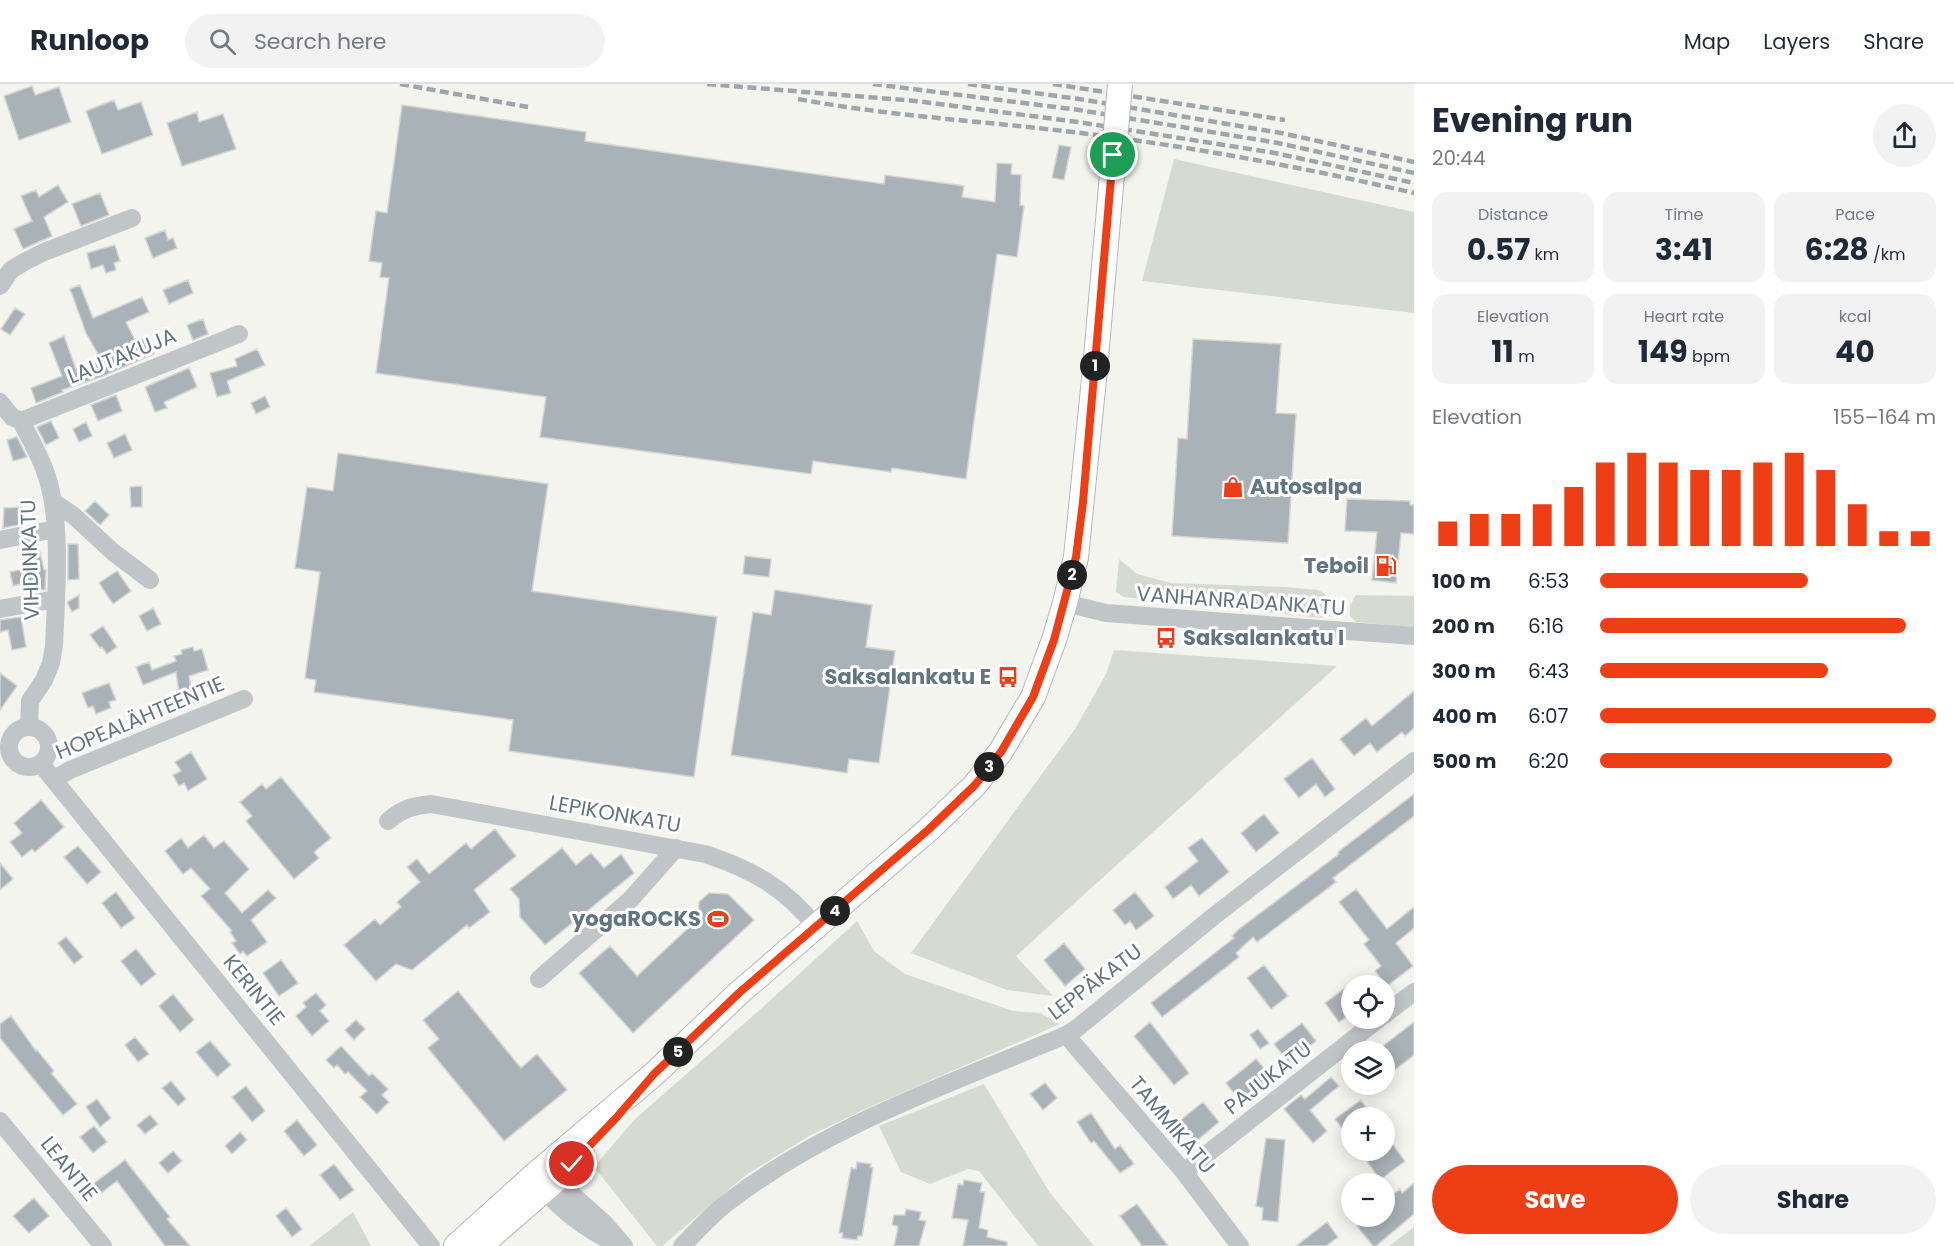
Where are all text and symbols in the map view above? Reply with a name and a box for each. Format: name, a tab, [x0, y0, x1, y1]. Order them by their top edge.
search box	[185, 14, 605, 68]
text: Runloop	[30, 21, 149, 60]
icon: search	[206, 25, 239, 58]
text: Search here	[254, 26, 386, 57]
text: Map	[1684, 27, 1730, 56]
text: Layers	[1763, 27, 1830, 56]
text: Share	[1863, 27, 1924, 56]
text: Evening run	[1432, 97, 1633, 144]
button: share	[1873, 104, 1936, 167]
pin	[1087, 129, 1138, 180]
icon: arrive	[1096, 138, 1129, 171]
text: 20:44	[1432, 144, 1485, 172]
text: Distance	[1478, 203, 1548, 226]
text: Time	[1665, 203, 1704, 226]
text: Pace	[1835, 203, 1875, 226]
text: 0.57	[1467, 228, 1530, 271]
text: 3:41	[1655, 228, 1713, 271]
text: 6:28	[1805, 228, 1869, 271]
text: km	[1530, 243, 1559, 266]
text: /km	[1869, 243, 1905, 266]
text: Elevation	[1477, 305, 1549, 328]
text: Heart rate	[1644, 305, 1724, 328]
text: kcal	[1839, 305, 1871, 328]
street label: LAUTAKUJA	[63, 321, 181, 391]
text: 11	[1491, 330, 1514, 373]
text: 149	[1638, 330, 1688, 373]
text: 40	[1835, 330, 1875, 373]
text: m	[1514, 345, 1535, 368]
text: bpm	[1688, 345, 1730, 368]
pin: 1	[1080, 351, 1110, 381]
text: 1	[1092, 354, 1098, 377]
text: Elevation	[1432, 403, 1522, 431]
text: 155–164 m	[1833, 403, 1936, 431]
place label: Autosalpa	[1250, 472, 1362, 501]
shop icon: Autosalpa	[1221, 475, 1245, 499]
street label: VIHDINKATU	[13, 499, 46, 621]
place label: Teboil	[1304, 551, 1369, 580]
fuel station icon: Teboil	[1374, 554, 1398, 578]
pin: 2	[1057, 560, 1087, 590]
text: 2	[1067, 563, 1077, 586]
text: 100 m	[1432, 567, 1491, 595]
text: 6:53	[1528, 567, 1569, 595]
street label: VANHANRADANKATU	[1136, 579, 1347, 622]
text: 200 m	[1432, 612, 1495, 640]
text: 6:16	[1528, 612, 1564, 640]
place label: Saksalankatu I	[1183, 623, 1344, 652]
bus stop icon: Saksalankatu I	[1154, 626, 1178, 650]
text: 300 m	[1432, 657, 1496, 685]
text: 6:43	[1528, 657, 1569, 685]
place label: Saksalankatu E	[825, 662, 991, 691]
bus stop icon: Saksalankatu E	[996, 665, 1020, 689]
street label: HOPEALÄHTEENTIE	[51, 669, 229, 766]
text: 400 m	[1432, 702, 1497, 730]
text: 6:07	[1528, 702, 1568, 730]
text: 500 m	[1432, 747, 1497, 775]
text: 6:20	[1528, 747, 1569, 775]
pin: 3	[974, 752, 1004, 782]
text: 3	[984, 755, 994, 778]
street label: LEPIKONKATU	[547, 788, 683, 839]
pin: 4	[820, 896, 850, 926]
text: 4	[830, 899, 840, 922]
place label: yogaROCKS	[571, 904, 701, 933]
sports icon: yogaROCKS	[706, 907, 730, 931]
street label: LEPPÄKATU	[1042, 937, 1148, 1026]
street label: KERINTIE	[217, 948, 292, 1031]
map controls	[1341, 975, 1395, 1227]
button: locate	[1341, 975, 1395, 1029]
street label: PAJUKATU	[1218, 1034, 1318, 1121]
pin: 5	[663, 1037, 693, 1067]
text: 5	[673, 1040, 683, 1063]
button: layers	[1341, 1041, 1395, 1095]
street label: TAMMIKATU	[1123, 1070, 1222, 1180]
button: +	[1341, 1107, 1395, 1161]
street label: LEANTIE	[34, 1130, 105, 1207]
pin	[546, 1138, 597, 1189]
icon: check	[555, 1147, 588, 1180]
button: Save	[1432, 1165, 1678, 1234]
button: Share	[1690, 1165, 1936, 1234]
button: −	[1341, 1173, 1395, 1227]

